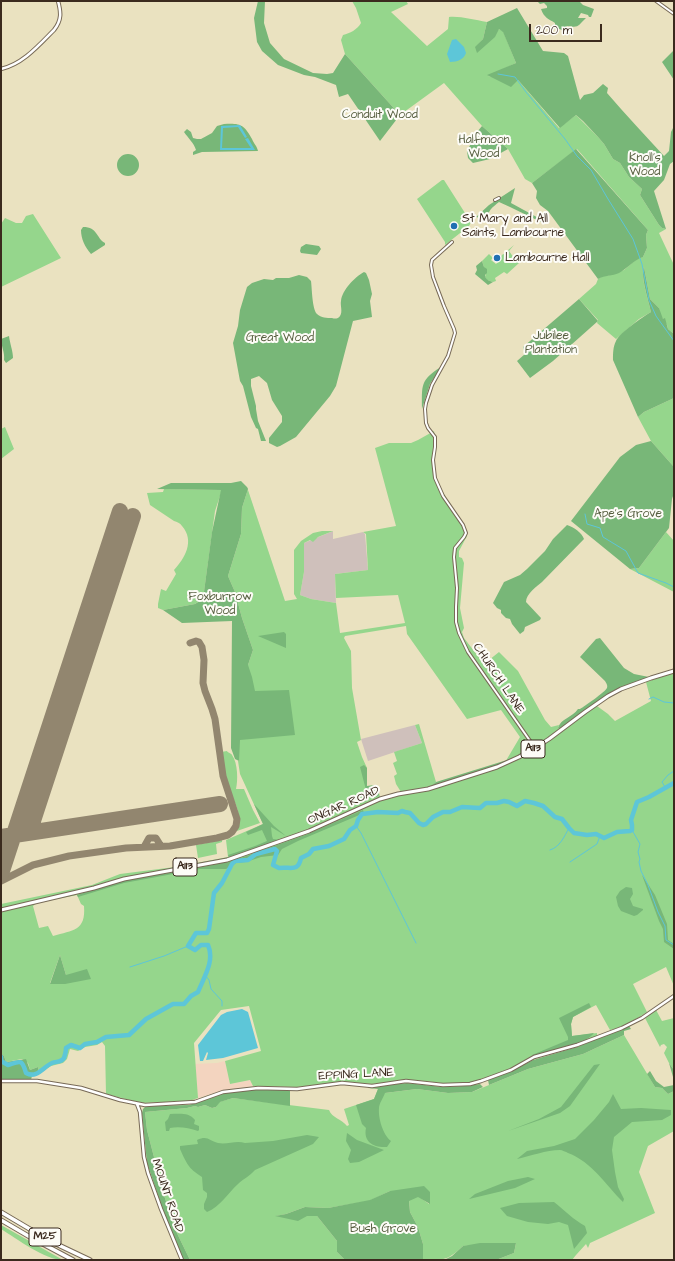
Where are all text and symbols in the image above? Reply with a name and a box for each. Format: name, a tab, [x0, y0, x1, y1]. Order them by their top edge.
scale bar	[531, 16, 604, 42]
text: 200 m	[536, 22, 572, 39]
park label: Conduit Wood	[342, 108, 418, 122]
park label: Halfmoon Wood	[458, 133, 510, 161]
park label: Knoll's Wood	[629, 151, 661, 179]
place label: St Mary and All Saints, Lambourne	[462, 212, 564, 240]
marker: St Mary and All Saints, Lambourne	[449, 221, 459, 231]
place label: Lambourne Hall	[505, 251, 589, 265]
marker: Lambourne Hall	[492, 253, 502, 263]
park label: Jubilee Plantation	[525, 329, 577, 357]
park label: Great Wood	[246, 331, 314, 345]
park label: Ape's Grove	[594, 507, 662, 521]
park label: Foxburrow Wood	[188, 590, 252, 618]
street label: CHURCH LANE	[469, 641, 527, 717]
road number: A113	[521, 740, 545, 758]
street label: ONGAR ROAD	[306, 784, 382, 828]
road number: A113	[173, 858, 197, 876]
street label: EPPING LANE	[318, 1066, 394, 1084]
street label: MOUNT ROAD	[148, 1157, 186, 1235]
park label: Bush Grove	[350, 1222, 416, 1236]
road number: M25	[29, 1228, 61, 1246]

